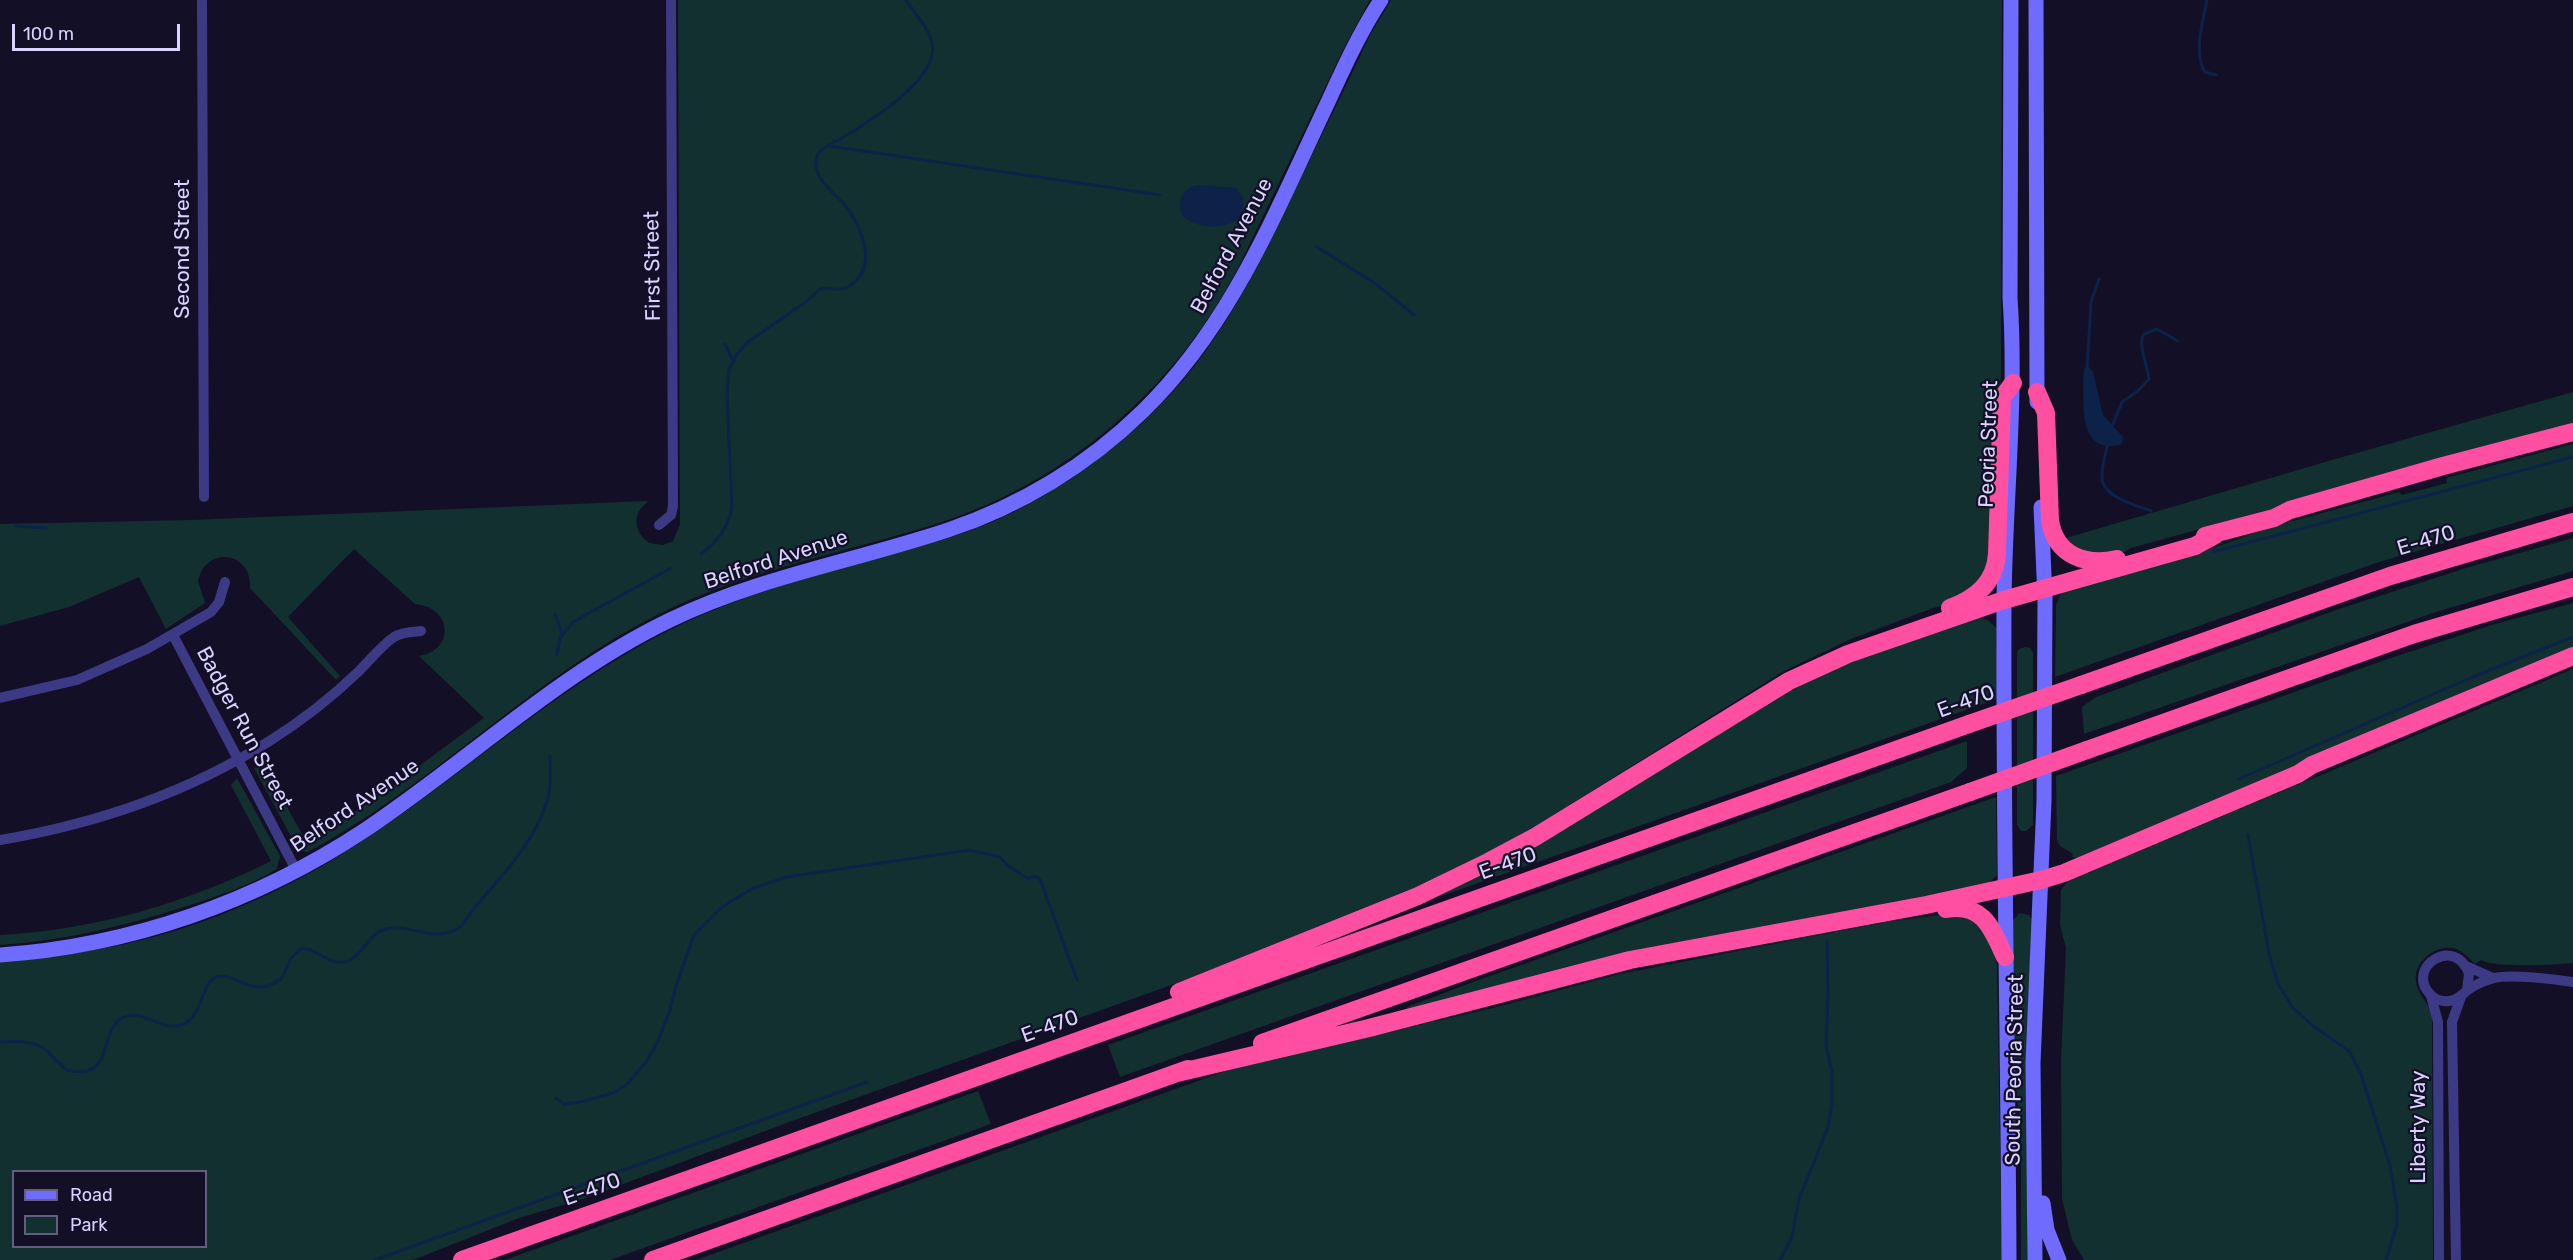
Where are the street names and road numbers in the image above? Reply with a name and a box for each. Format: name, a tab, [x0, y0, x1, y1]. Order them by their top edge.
street label: Belford Avenue	[1186, 174, 1278, 318]
street label: Second Street	[170, 179, 196, 319]
street label: First Street	[639, 211, 667, 321]
street label: Peoria Street	[1974, 380, 2004, 508]
street label: E-470	[2394, 520, 2458, 562]
street label: Belford Avenue	[701, 525, 851, 595]
street label: Badger Run Street	[191, 642, 297, 814]
street label: E-470	[1934, 680, 1998, 724]
street label: Belford Avenue	[286, 754, 424, 858]
street label: E-470	[1476, 842, 1540, 886]
street label: South Peoria Street	[2001, 974, 2029, 1166]
street label: E-470	[1018, 1005, 1082, 1049]
street label: Liberty Way	[2406, 1070, 2432, 1184]
street label: E-470	[560, 1168, 624, 1212]

